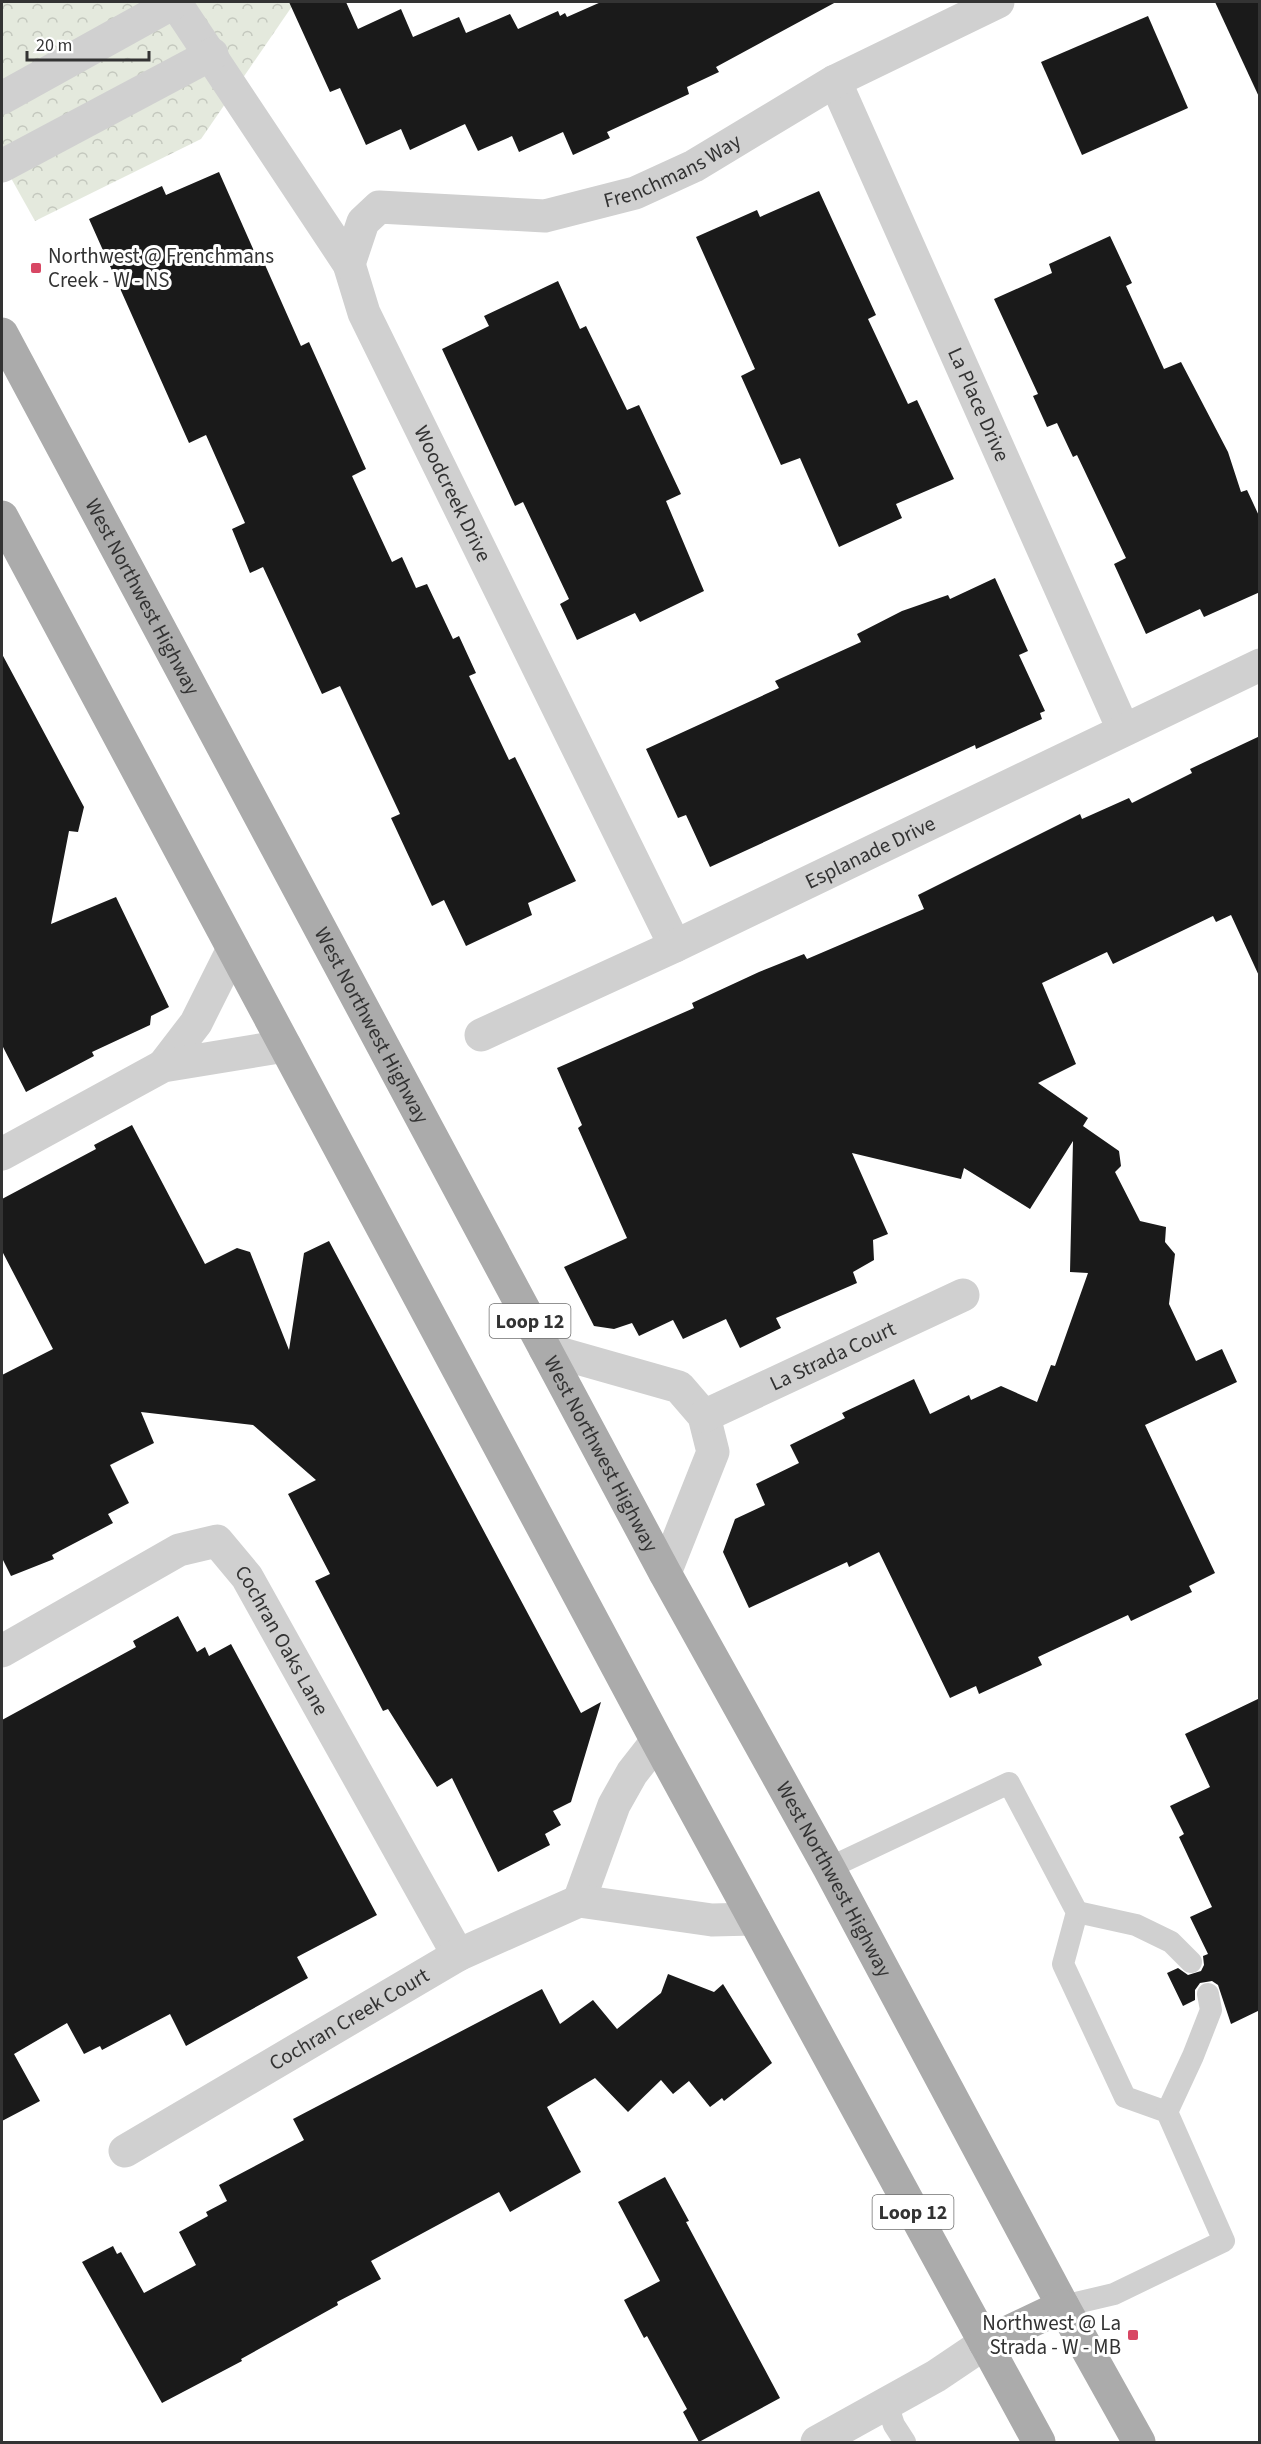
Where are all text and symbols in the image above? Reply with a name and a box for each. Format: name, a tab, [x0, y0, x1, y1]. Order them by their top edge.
scale bar	[27, 24, 148, 62]
text: 20 m	[36, 33, 72, 58]
street label: Frenchmans Way	[600, 126, 747, 215]
place label: Northwest @ Frenchmans Creek - W - NS	[48, 241, 274, 295]
marker: Northwest @ Frenchmans Creek - W - NS	[29, 261, 43, 275]
street label: La Place Drive	[940, 343, 1017, 466]
street label: Woodcreek Drive	[407, 420, 499, 567]
street label: West Northwest Highway	[78, 493, 208, 700]
street label: Esplanade Drive	[800, 808, 940, 896]
street label: West Northwest Highway	[307, 922, 437, 1129]
road number: Loop 12	[490, 1304, 570, 1338]
street label: La Strada Court	[765, 1314, 901, 1398]
street label: West Northwest Highway	[536, 1350, 666, 1557]
street label: Cochran Oaks Lane	[228, 1558, 336, 1721]
street label: West Northwest Highway	[769, 1776, 900, 1983]
street label: Cochran Creek Court	[263, 1960, 435, 2078]
road number: Loop 12	[872, 2195, 954, 2229]
place label: Northwest @ La Strada - W - MB	[982, 2308, 1121, 2362]
marker: Northwest @ La Strada - W - MB	[1126, 2328, 1140, 2342]

